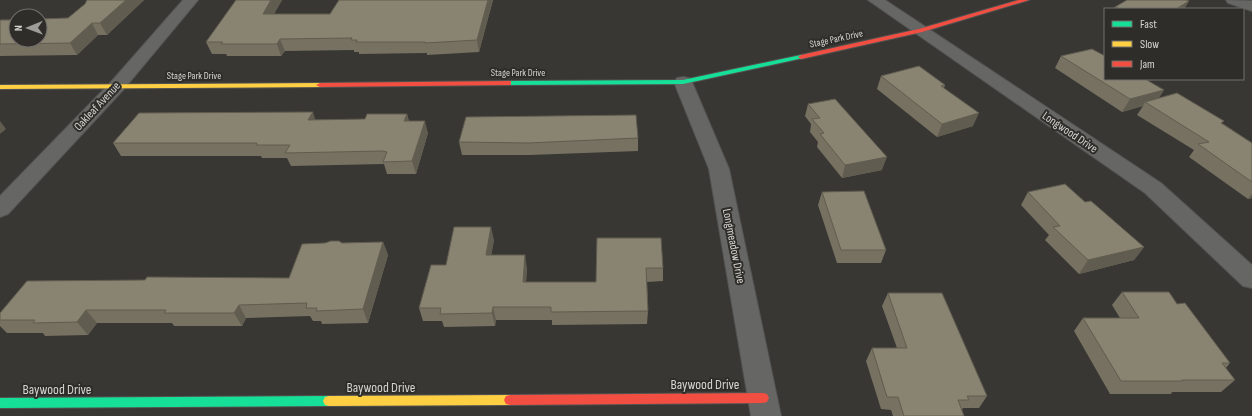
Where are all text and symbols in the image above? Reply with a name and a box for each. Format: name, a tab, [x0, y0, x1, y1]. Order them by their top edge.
north arrow	[8, 8, 48, 48]
legend	[1104, 8, 1244, 80]
text: Fast	[1140, 17, 1157, 32]
text: N	[12, 25, 25, 31]
street label: Stage Park Drive	[808, 27, 864, 50]
text: Slow	[1140, 37, 1159, 52]
text: Jam	[1139, 57, 1155, 72]
street label: Stage Park Drive	[491, 67, 545, 79]
street label: Stage Park Drive	[167, 70, 221, 82]
street label: Oakleaf Avenue	[71, 79, 124, 134]
street label: Longwood Drive	[1039, 108, 1100, 157]
street label: Longmeadow Drive	[719, 207, 748, 285]
street label: Baywood Drive	[671, 376, 739, 393]
street label: Baywood Drive	[347, 379, 415, 396]
street label: Baywood Drive	[23, 381, 91, 398]

